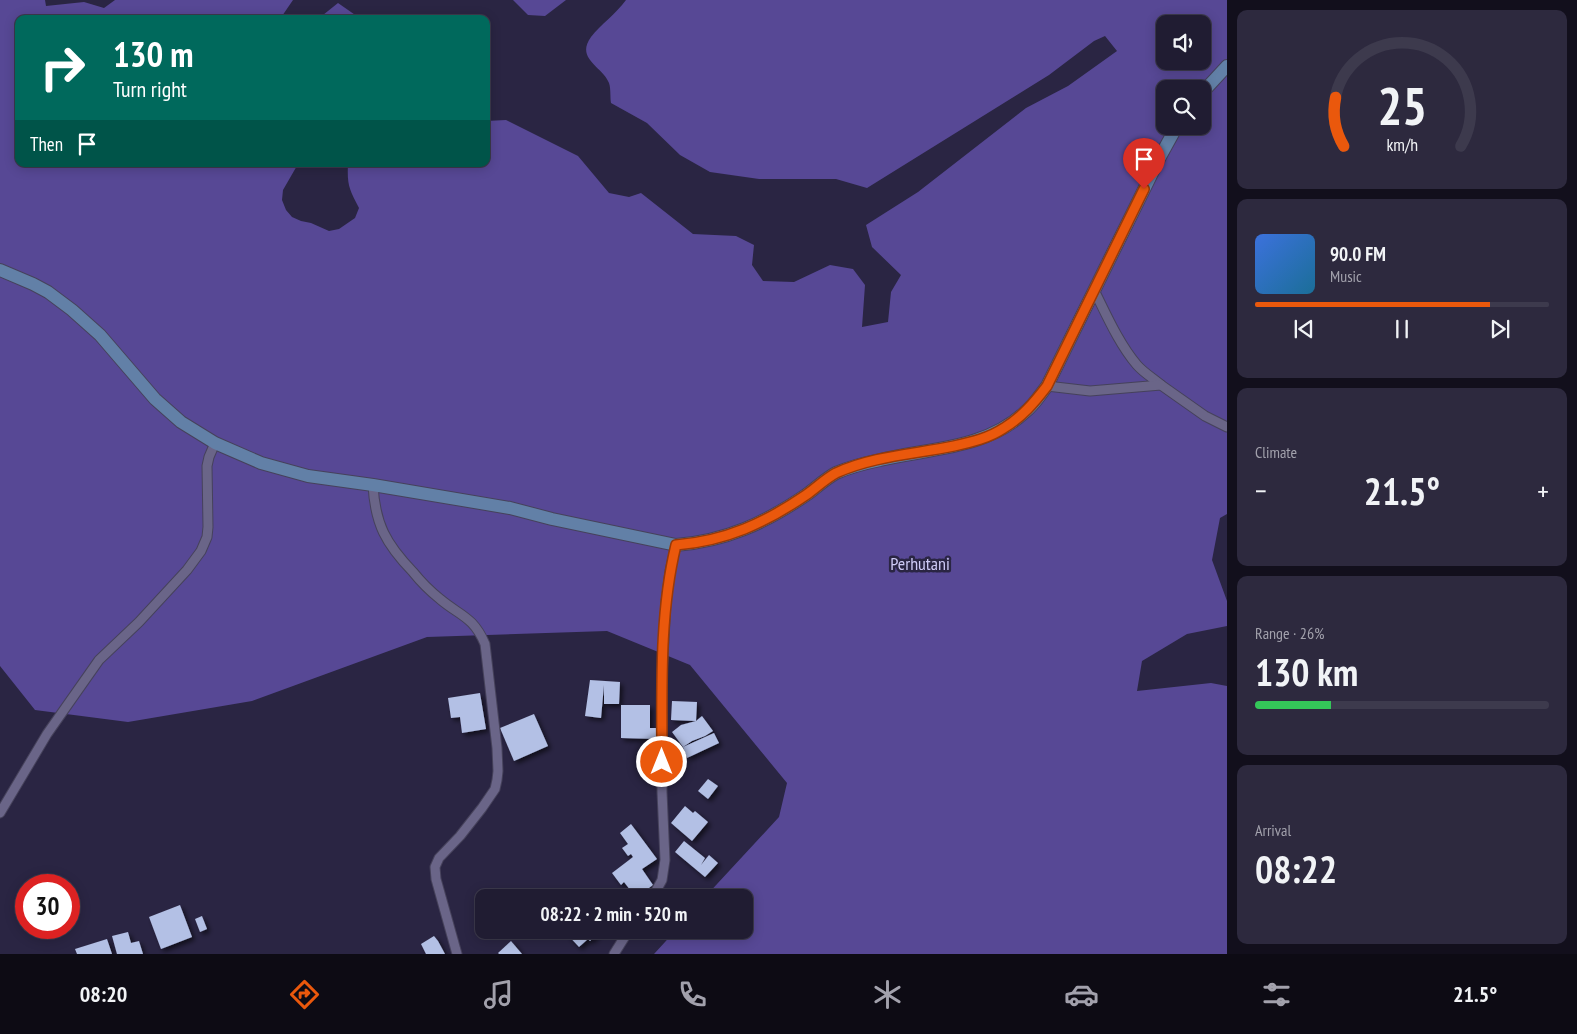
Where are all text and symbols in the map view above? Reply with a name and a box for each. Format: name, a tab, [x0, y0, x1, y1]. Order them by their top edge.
map controls	[1156, 15, 1211, 135]
button: sound	[1156, 15, 1211, 70]
text: 130 m	[113, 31, 194, 77]
icon: right	[30, 35, 95, 100]
text: 25	[1377, 72, 1427, 139]
text: Turn right	[113, 75, 187, 103]
button: search	[1156, 80, 1211, 135]
icon: arrive	[73, 130, 101, 158]
text: Then	[30, 132, 63, 156]
text: km/h	[1386, 133, 1418, 156]
pin	[1123, 138, 1165, 189]
icon: arrive	[1130, 145, 1158, 173]
text: 90.0 FM	[1330, 242, 1386, 266]
text: Music	[1330, 266, 1362, 286]
icon: previous	[1290, 315, 1318, 343]
icon: pause	[1388, 315, 1416, 343]
icon: next	[1486, 315, 1514, 343]
text: Climate	[1255, 442, 1297, 462]
text: 21.5°	[1364, 466, 1440, 515]
text: −	[1255, 472, 1267, 509]
text: +	[1537, 472, 1549, 509]
park label: Perhutani	[890, 552, 950, 575]
text: Range · 26%	[1255, 623, 1324, 643]
text: 130 km	[1255, 647, 1358, 696]
position arrow	[635, 735, 687, 787]
text: Arrival	[1255, 820, 1291, 840]
text: 08:22	[1255, 844, 1337, 893]
speed limit sign: 30	[15, 874, 80, 939]
text: 08:22 · 2 min · 520 m	[541, 902, 687, 926]
icon: directions	[287, 977, 322, 1012]
icon: music	[481, 977, 516, 1012]
icon: phone	[675, 977, 710, 1012]
icon: climate	[870, 977, 905, 1012]
icon: car	[1064, 977, 1099, 1012]
icon: filters	[1259, 977, 1294, 1012]
text: 08:20	[80, 980, 127, 1008]
text: 21.5°	[1453, 980, 1497, 1008]

